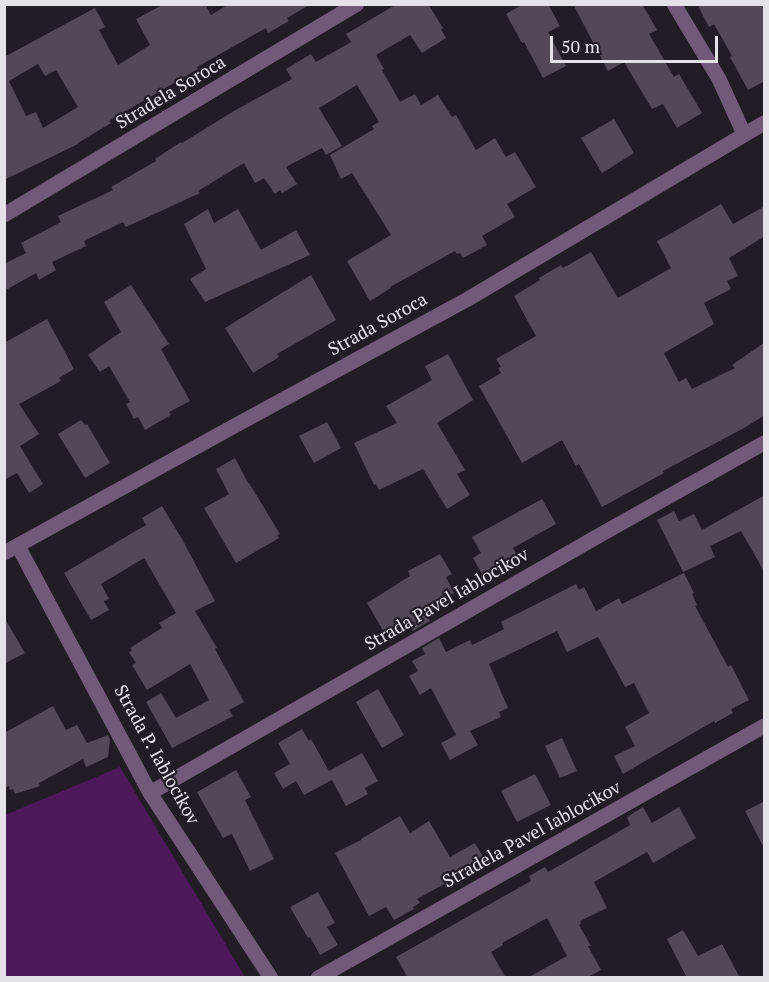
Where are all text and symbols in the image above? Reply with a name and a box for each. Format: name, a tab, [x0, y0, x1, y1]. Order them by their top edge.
scale bar	[553, 24, 721, 62]
text: 50 m	[561, 34, 600, 58]
street label: Stradela Sorocа	[112, 52, 230, 134]
street label: Strada Soroca	[325, 289, 431, 361]
street label: Strada Pavel Iablocikov	[361, 544, 533, 656]
street label: Strada P. Iablocikov	[109, 682, 203, 828]
street label: Stradela Pavel Iablocikov	[439, 777, 625, 893]

